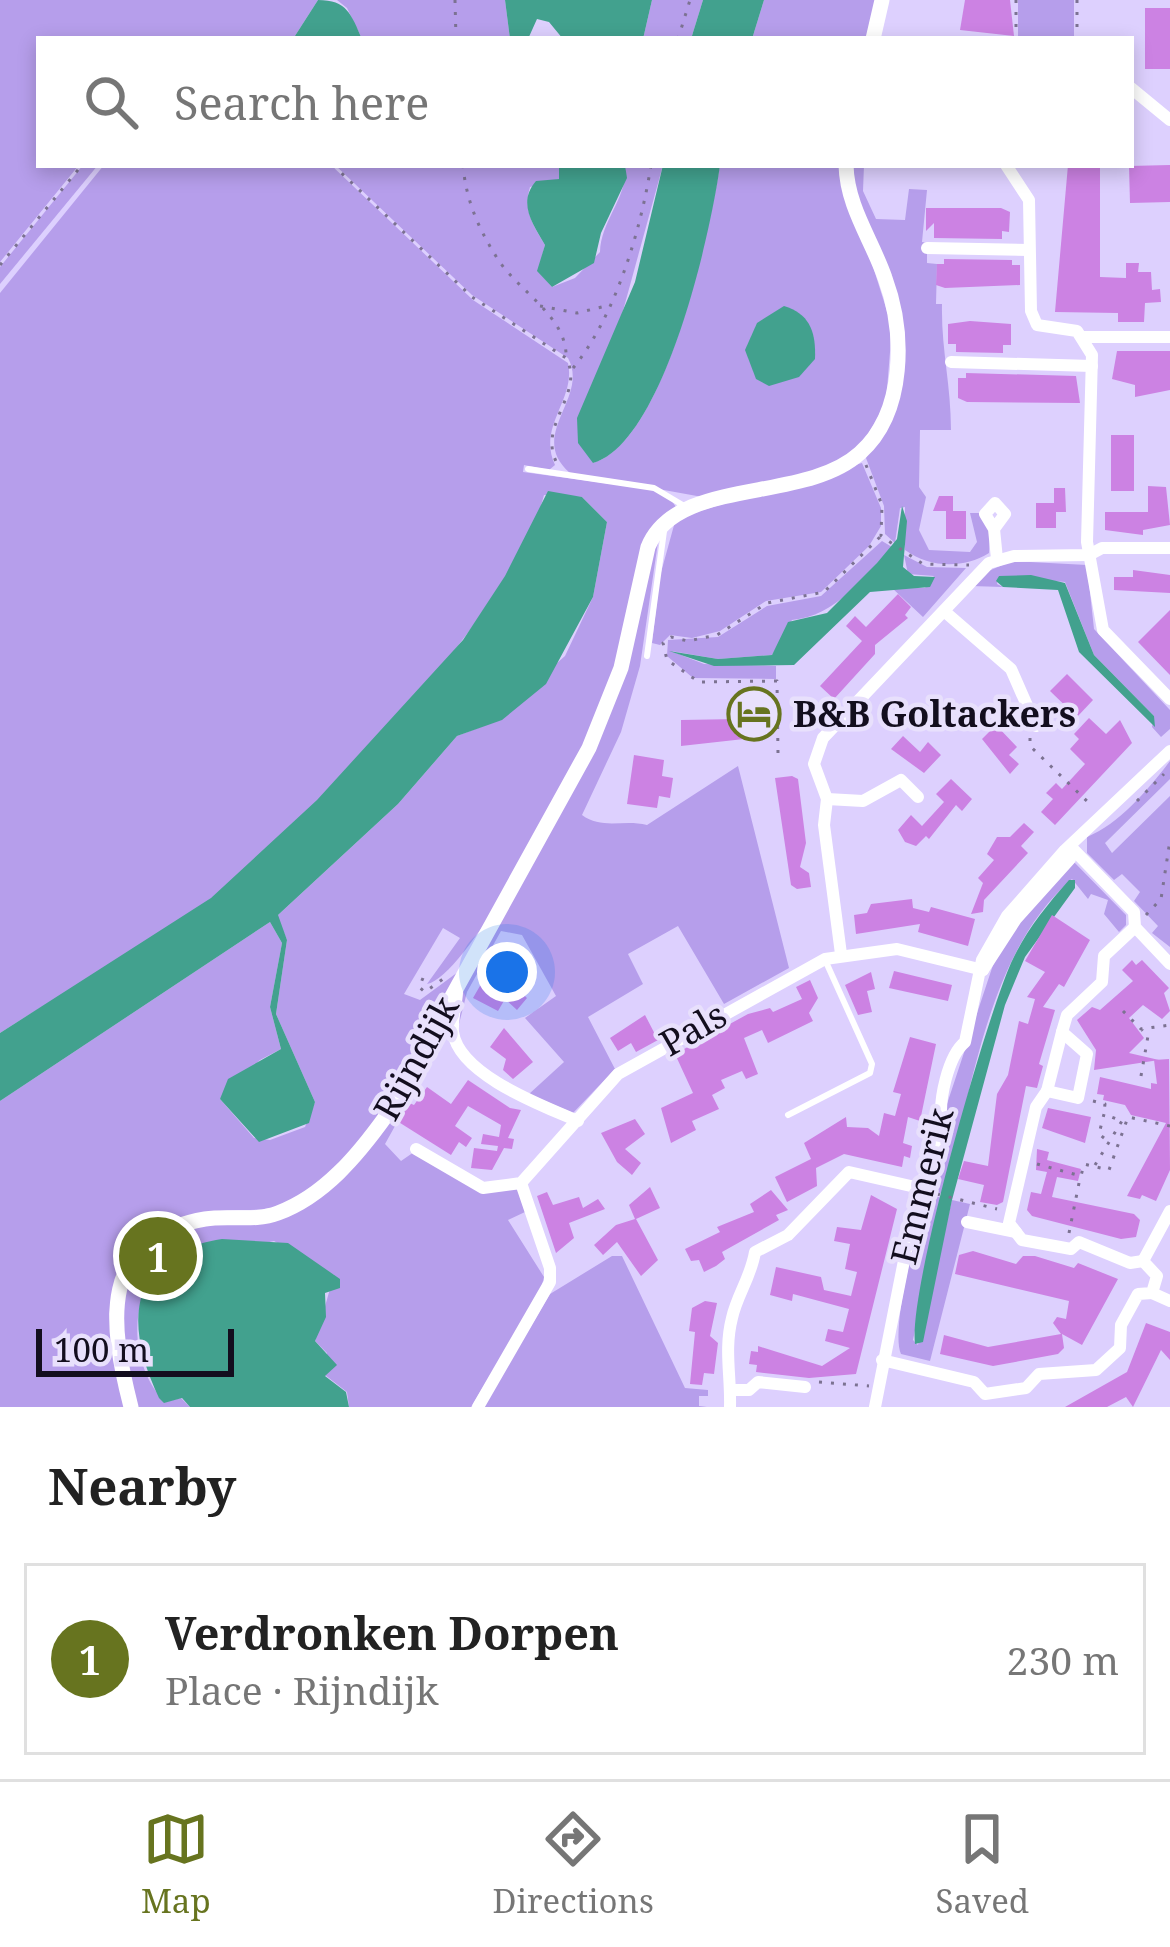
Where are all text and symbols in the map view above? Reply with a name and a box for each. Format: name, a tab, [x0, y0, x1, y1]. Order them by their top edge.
search box	[36, 36, 1134, 168]
icon: search	[78, 69, 144, 135]
text: Search here	[174, 72, 429, 133]
hotel icon: B&B Goltackers	[726, 686, 782, 742]
place label: B&B Goltackers	[793, 689, 1076, 738]
your location	[477, 942, 537, 1002]
street label: Rijndijk	[361, 986, 470, 1129]
street label: Pals	[650, 990, 735, 1067]
street label: Emmerik	[878, 1102, 965, 1269]
pin: 1	[119, 1211, 197, 1301]
scale bar	[36, 1323, 234, 1376]
text: 100 m	[54, 1327, 149, 1372]
text: Nearby	[48, 1450, 236, 1520]
text: Verdronken Dorpen	[165, 1602, 619, 1663]
text: 1	[79, 1633, 101, 1686]
text: 230 m	[1007, 1633, 1119, 1686]
text: Place · Rijndijk	[165, 1663, 439, 1716]
tab: Map	[141, 1806, 211, 1923]
tab: Directions	[492, 1806, 654, 1923]
tab: Saved	[936, 1806, 1029, 1923]

